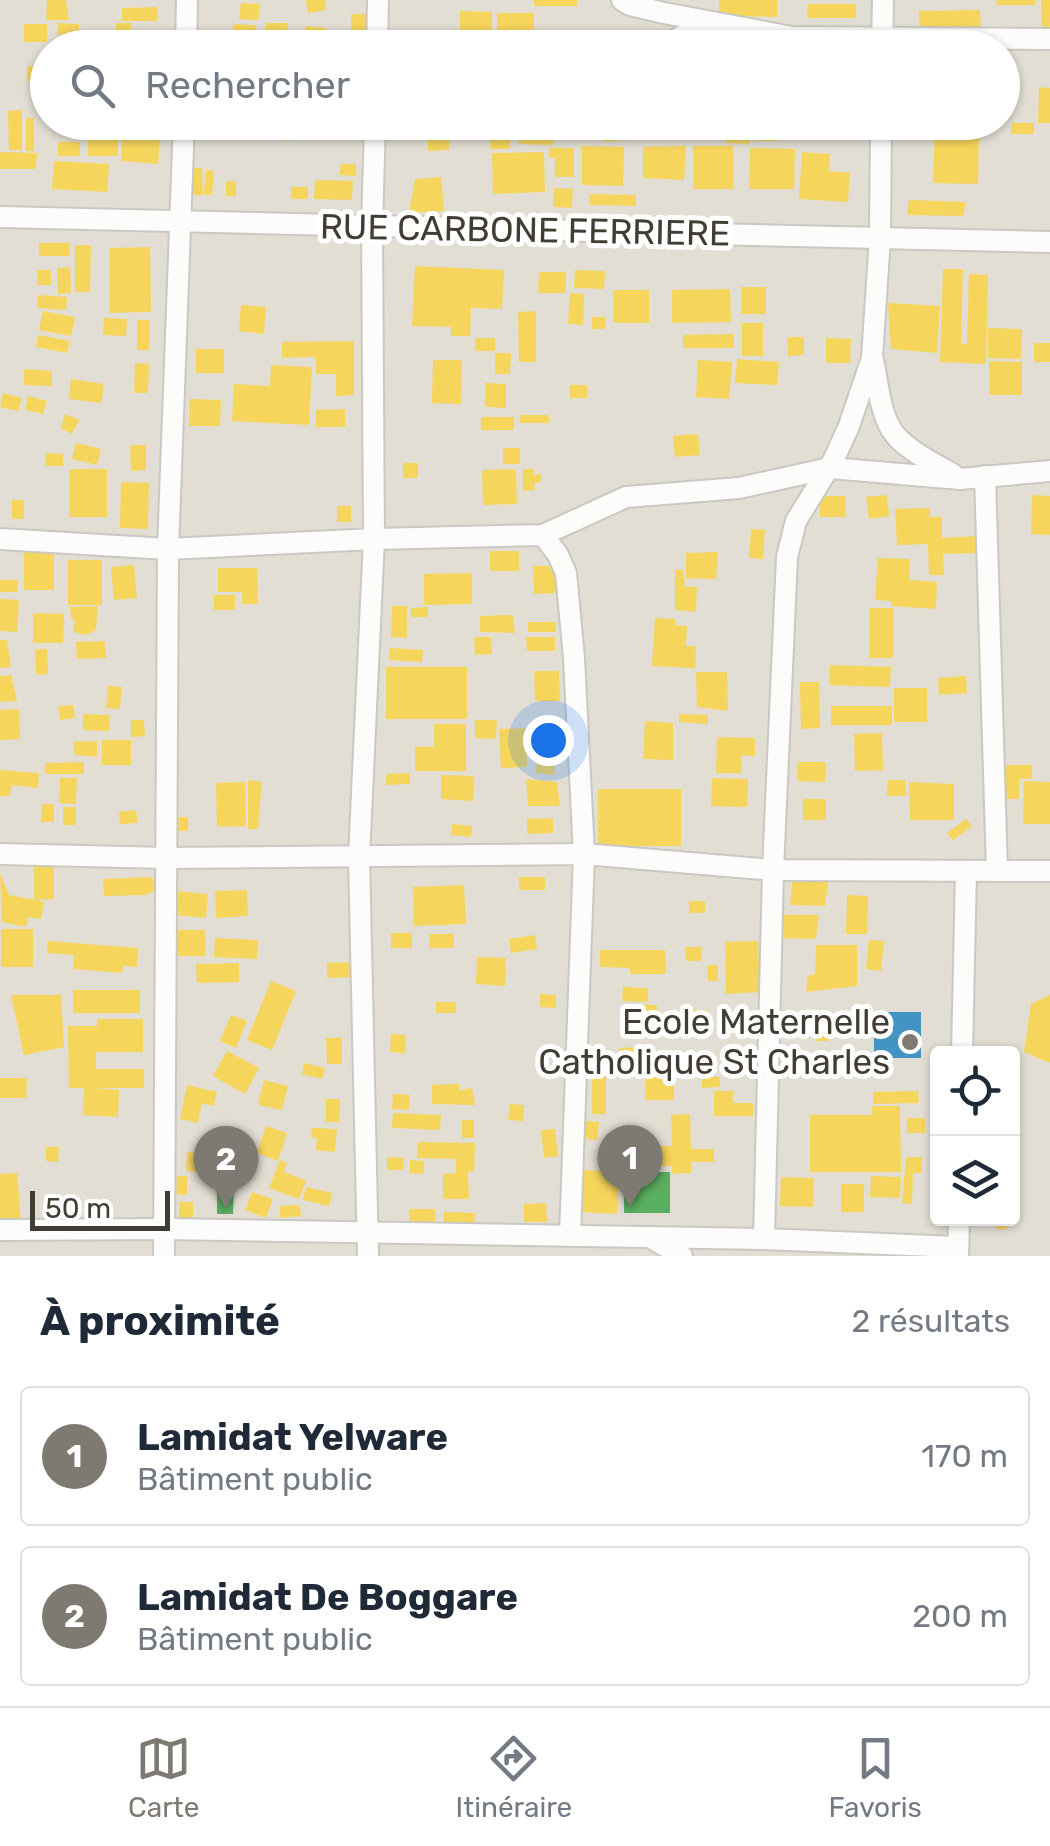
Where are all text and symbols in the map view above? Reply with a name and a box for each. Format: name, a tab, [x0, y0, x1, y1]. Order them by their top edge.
search box	[30, 30, 1020, 140]
icon: search	[65, 58, 120, 113]
text: Rechercher	[145, 62, 350, 108]
street label: RUE CARBONE FERRIERE	[320, 205, 730, 255]
your location	[523, 715, 574, 766]
place label: Ecole Maternelle Catholique St Charles	[538, 1001, 890, 1083]
marker: Ecole Maternelle Catholique St Charles	[899, 1031, 921, 1053]
map controls	[930, 1046, 1020, 1226]
button: locate	[930, 1046, 1020, 1136]
pin: 1	[598, 1124, 662, 1207]
pin: 2	[194, 1126, 258, 1208]
button: layers	[930, 1136, 1020, 1226]
scale bar	[30, 1186, 170, 1230]
text: 50 m	[45, 1192, 111, 1225]
text: À proximité	[40, 1296, 280, 1346]
text: 2 résultats	[851, 1302, 1010, 1340]
text: Lamidat Yelware	[137, 1414, 448, 1460]
text: 1	[67, 1437, 82, 1475]
text: 170 m	[921, 1437, 1008, 1475]
text: Bâtiment public	[137, 1460, 373, 1498]
text: Lamidat De Boggare	[137, 1574, 518, 1620]
text: 2	[64, 1597, 85, 1635]
text: 200 m	[912, 1597, 1008, 1635]
text: Bâtiment public	[137, 1620, 373, 1658]
tab: Carte	[128, 1731, 199, 1824]
tab: Itinéraire	[456, 1731, 572, 1824]
tab: Favoris	[828, 1731, 922, 1824]

